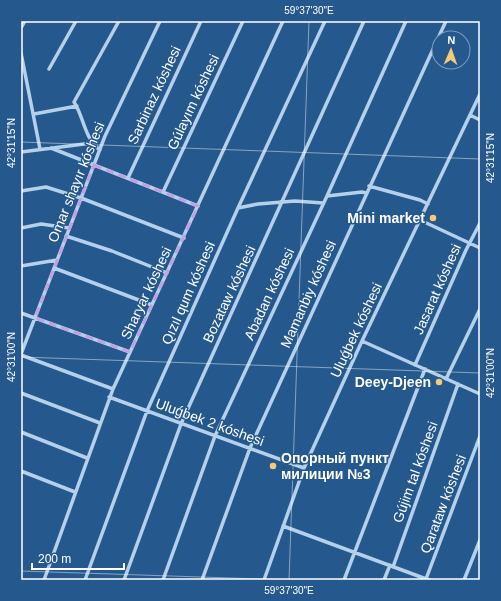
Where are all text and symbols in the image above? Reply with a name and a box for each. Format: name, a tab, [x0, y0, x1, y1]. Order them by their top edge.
text: 59°37'30"E	[284, 5, 334, 16]
north arrow	[431, 30, 471, 70]
text: N	[447, 34, 456, 46]
street label: Sarbinaz kóshesi	[124, 43, 184, 147]
street label: Gúlayım kóshesi	[164, 52, 222, 152]
text: 42°31'15"N	[6, 118, 17, 168]
street label: Omar shayır kóshesi	[45, 119, 107, 245]
text: 42°31'15"N	[485, 133, 496, 183]
place label: Mini market	[347, 210, 425, 226]
marker: Mini market	[428, 213, 438, 223]
street label: Mamanbiy kóshesi	[277, 238, 339, 350]
street label: Qızıl qum kóshesi	[158, 239, 218, 347]
street label: Jasarat kóshesi	[410, 241, 464, 337]
street label: Bozataw kóshesi	[200, 243, 258, 345]
street label: Sharyar kóshesi	[118, 244, 174, 342]
street label: Abadan kóshesi	[241, 245, 297, 343]
street label: Uluǵbek kóshesi	[327, 280, 385, 380]
text: 42°31'00"N	[6, 332, 17, 382]
text: 42°31'00"N	[485, 348, 496, 398]
place label: Deey-Djeen	[355, 374, 431, 390]
marker: Deey-Djeen	[434, 377, 444, 387]
street label: Uluǵbek 2 kóshesi	[154, 395, 266, 449]
street label: Gújim tal kóshesi	[389, 419, 441, 525]
place label: Опорный пункт милиции №3	[281, 450, 389, 482]
street label: Qarataw kóshesi	[417, 452, 469, 556]
marker: Опорный пункт милиции №3	[268, 461, 278, 471]
scale bar	[32, 545, 124, 571]
text: 200 m	[38, 552, 71, 566]
text: 59°37'30"E	[264, 585, 314, 596]

